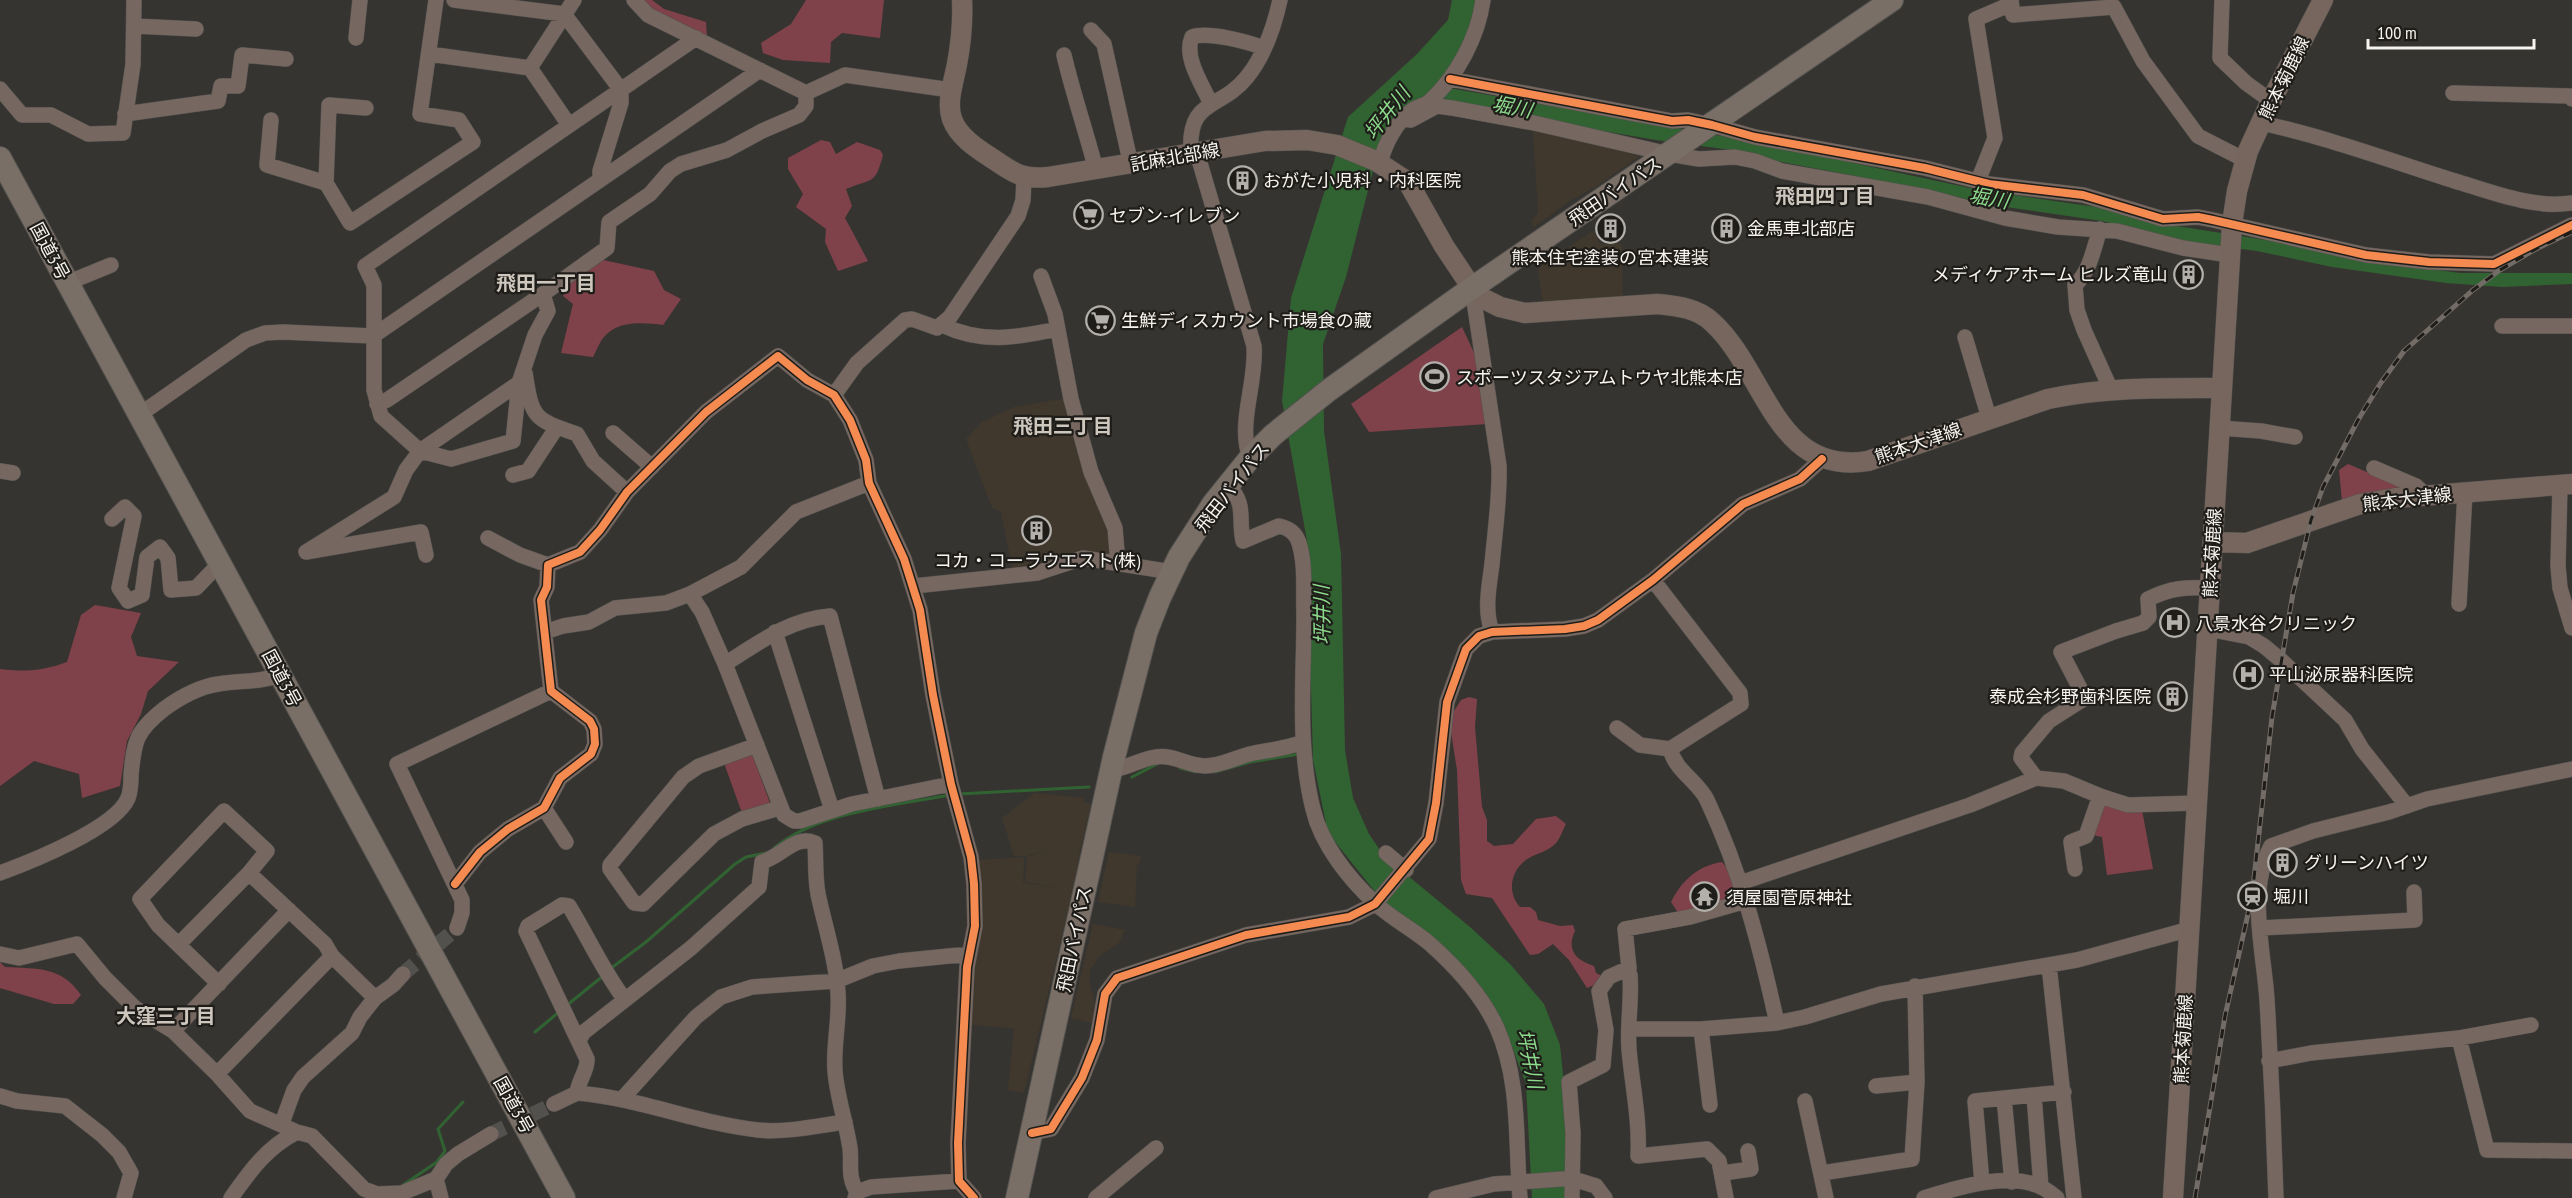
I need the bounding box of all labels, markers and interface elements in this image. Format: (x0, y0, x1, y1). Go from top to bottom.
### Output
scale bar (2368, 12, 2534, 50)
text: 100 m (2377, 21, 2417, 44)
street label: 熊本菊鹿線 (2254, 33, 2314, 123)
water label: 坪井川 (1358, 80, 1417, 145)
water label: 堀川 (1490, 90, 1536, 124)
street label: 託麻北部線 (1129, 138, 1221, 176)
street label: 飛田バイパス (1564, 151, 1666, 231)
building icon: おがた小児科・内科医院 (1226, 164, 1258, 196)
place label: おがた小児科・内科医院 (1263, 169, 1461, 192)
water label: 堀川 (1967, 182, 2013, 215)
district label: 飛田四丁目 (1775, 183, 1875, 209)
supermarket icon: セブン-イレブン (1072, 199, 1104, 231)
place label: セブン-イレブン (1109, 204, 1240, 227)
building icon: 熊本住宅塗装の宮本建装 (1594, 212, 1626, 244)
building icon: 金馬車北部店 (1710, 212, 1742, 244)
place label: 金馬車北部店 (1747, 217, 1855, 240)
street label: 国道3号 (25, 218, 75, 284)
place label: 熊本住宅塗装の宮本建装 (1511, 246, 1709, 269)
building icon: メディケアホーム ヒルズ竜山 (2173, 258, 2205, 290)
place label: メディケアホーム ヒルズ竜山 (1932, 263, 2168, 286)
district label: 飛田一丁目 (496, 270, 596, 296)
supermarket icon: 生鮮ディスカウント市場食の藏 (1084, 304, 1116, 336)
place label: 生鮮ディスカウント市場食の藏 (1121, 309, 1372, 332)
sports icon: スポーツスタジアムトウヤ北熊本店 (1419, 361, 1451, 393)
place label: スポーツスタジアムトウヤ北熊本店 (1456, 366, 1742, 389)
district label: 飛田三丁目 (1013, 413, 1113, 439)
street label: 熊本大津線 (1872, 417, 1964, 469)
street label: 飛田バイパス (1190, 438, 1274, 536)
street label: 熊本大津線 (2361, 482, 2453, 516)
street label: 熊本菊鹿線 (2198, 507, 2226, 599)
building icon: コカ・コーラウエスト(株) (1021, 515, 1053, 547)
place label: コカ・コーラウエスト(株) (934, 549, 1141, 572)
water label: 坪井川 (1308, 583, 1336, 645)
hospital icon: 八景水谷クリニック (2158, 607, 2190, 639)
place label: 八景水谷クリニック (2195, 612, 2357, 635)
street label: 国道3号 (257, 645, 307, 711)
hospital icon: 平山泌尿器科医院 (2232, 658, 2264, 690)
place label: 平山泌尿器科医院 (2269, 663, 2413, 686)
building icon: 泰成会杉野歯科医院 (2156, 680, 2188, 712)
place label: 泰成会杉野歯科医院 (1989, 685, 2151, 708)
building icon: グリーンハイツ (2267, 846, 2299, 878)
place label: グリーンハイツ (2304, 851, 2429, 874)
station icon: 堀川 (2236, 880, 2268, 912)
temple icon: 須屋園菅原神社 (1689, 881, 1721, 913)
street label: 飛田バイパス (1052, 884, 1096, 994)
place label: 堀川 (2273, 885, 2309, 908)
place label: 須屋園菅原神社 (1726, 886, 1852, 909)
street label: 熊本菊鹿線 (2169, 993, 2197, 1085)
district label: 大窪三丁目 (116, 1003, 216, 1029)
water label: 坪井川 (1511, 1027, 1549, 1093)
street label: 国道3号 (489, 1072, 539, 1138)

